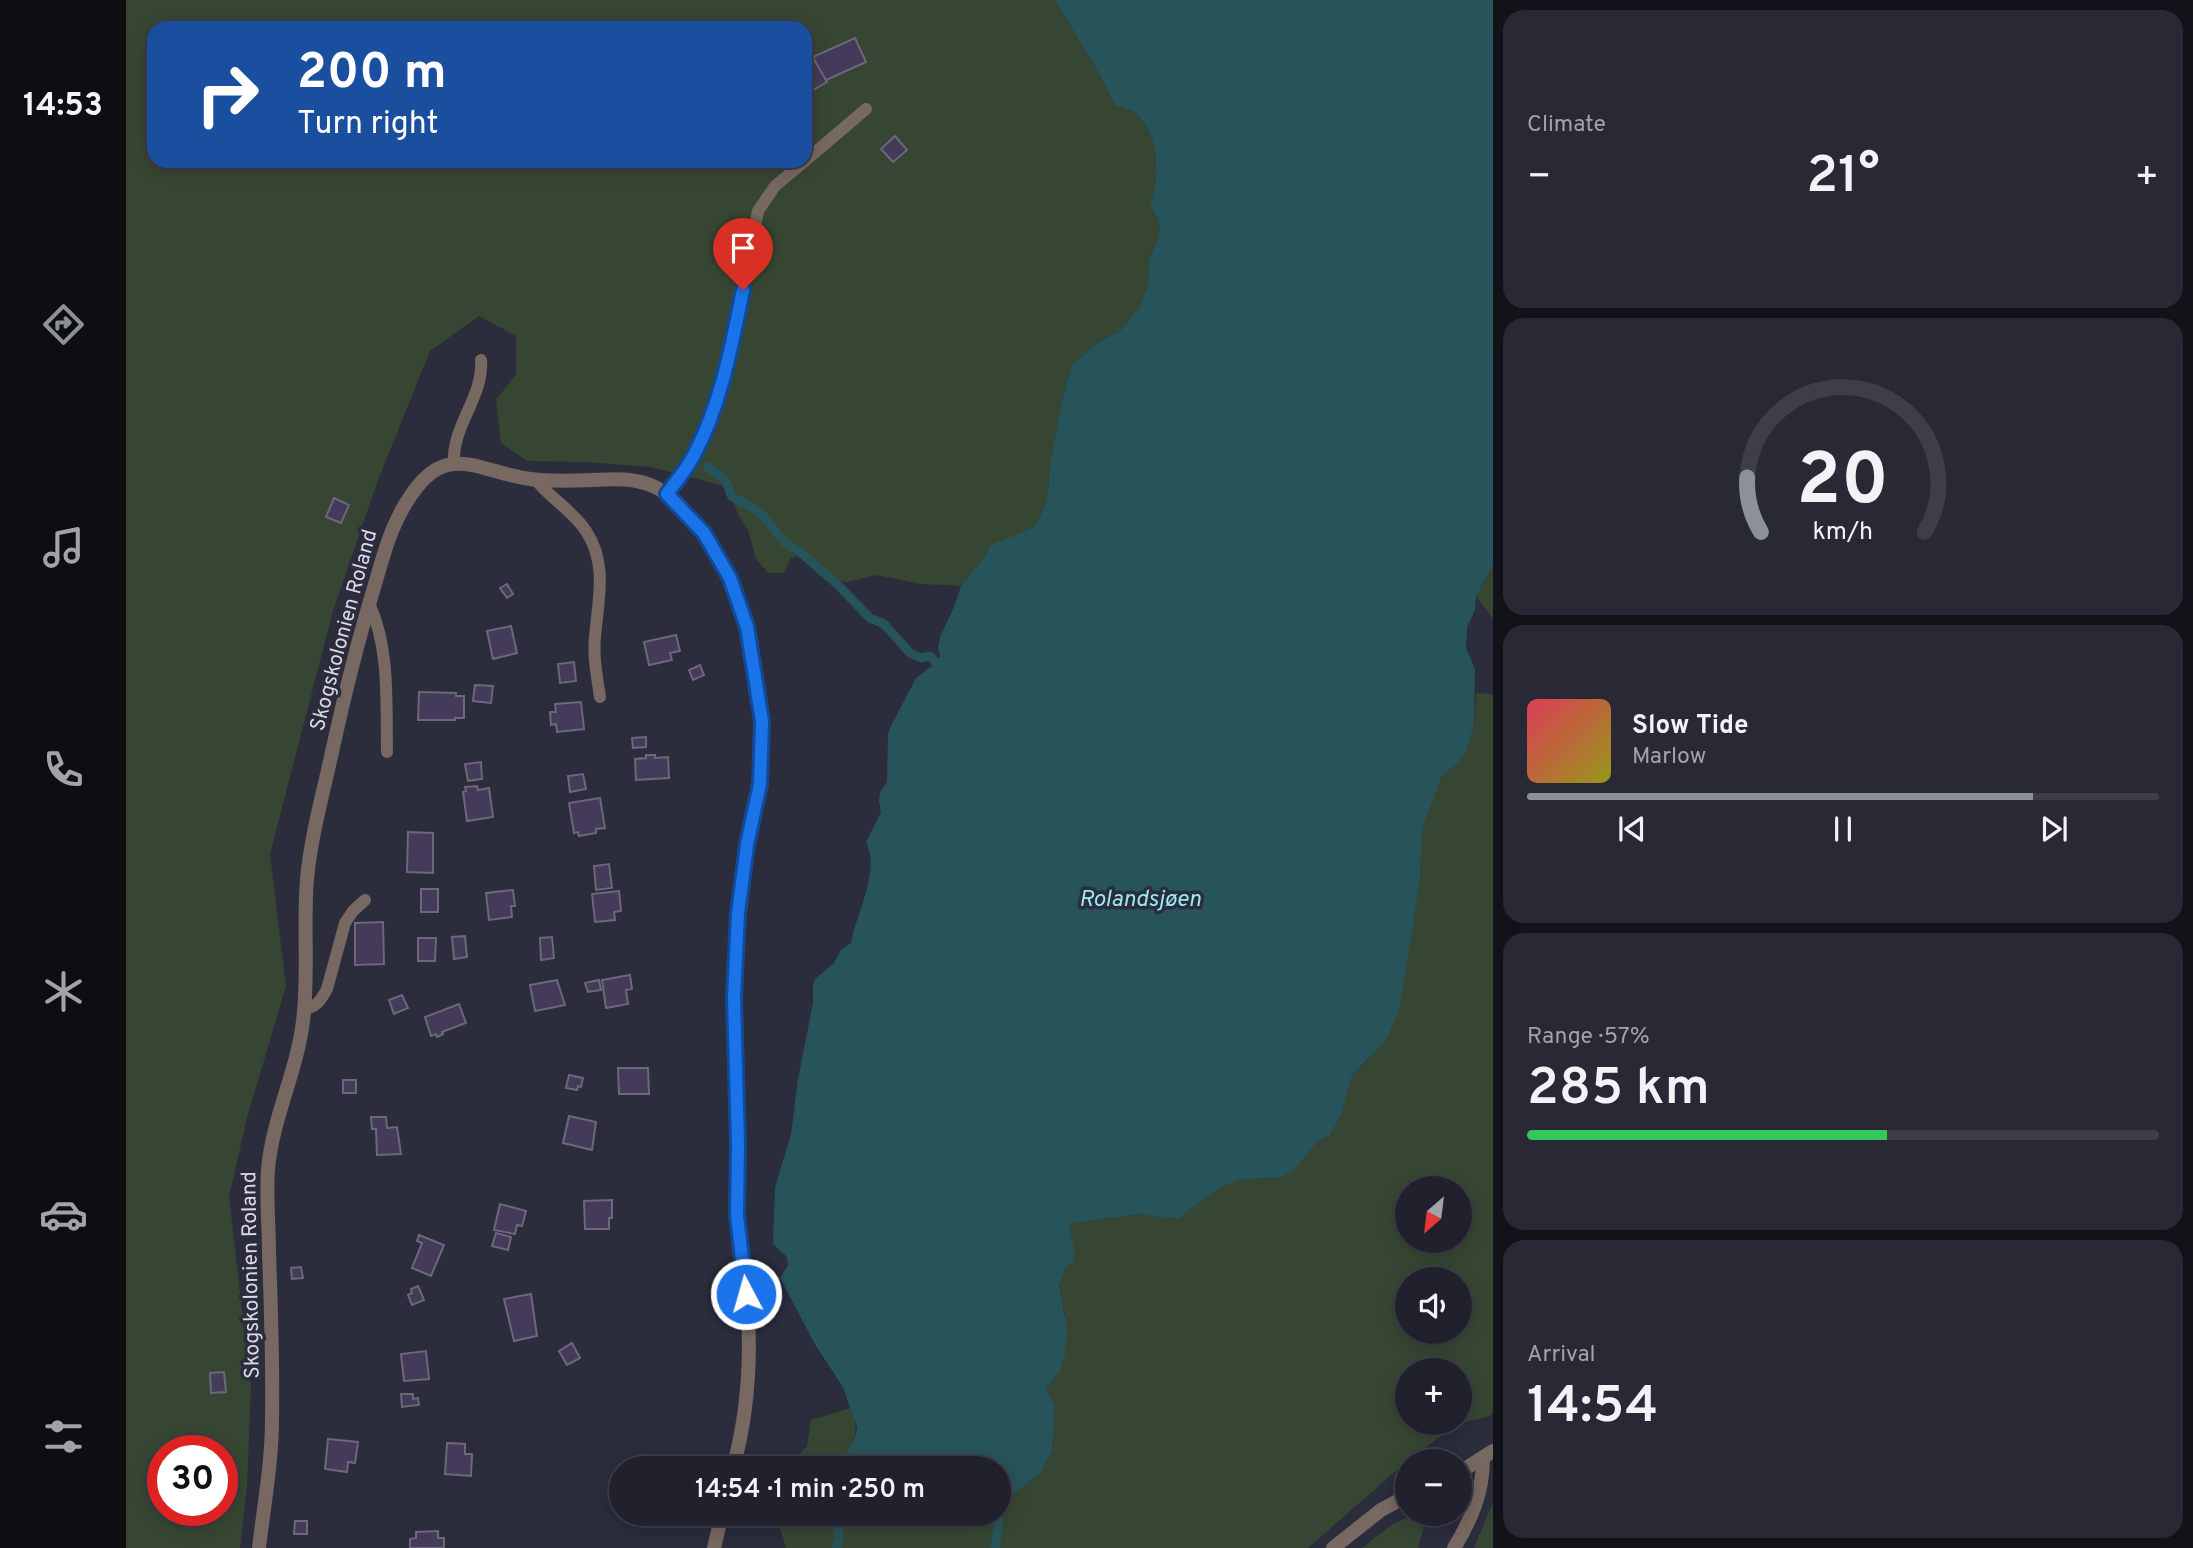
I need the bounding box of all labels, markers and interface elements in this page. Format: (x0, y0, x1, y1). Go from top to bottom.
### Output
text: 200 m (297, 44, 447, 106)
icon: right (182, 49, 273, 140)
text: 14:53 (23, 87, 103, 127)
text: Turn right (297, 105, 439, 145)
text: Climate (1527, 111, 1606, 140)
text: 21° (1806, 145, 1880, 211)
text: − (1527, 154, 1552, 203)
text: + (2134, 154, 2159, 203)
pin (713, 218, 773, 290)
icon: arrive (724, 229, 762, 267)
icon: directions (39, 300, 88, 349)
text: 20 (1797, 439, 1889, 531)
text: km/h (1813, 517, 1873, 549)
icon: music (39, 523, 88, 572)
street label: Skogskolonien Roland (305, 527, 384, 734)
text: Slow Tide (1632, 710, 1749, 743)
text: Marlow (1632, 743, 1706, 772)
icon: phone (39, 745, 88, 794)
icon: previous (1613, 810, 1651, 848)
icon: pause (1824, 810, 1862, 848)
icon: next (2035, 810, 2073, 848)
water label: Rolandsjøen (1079, 886, 1202, 915)
icon: climate (39, 967, 88, 1016)
text: Range · 57% (1527, 1023, 1650, 1052)
text: 285 km (1527, 1057, 1710, 1123)
street label: Skogskolonien Roland (236, 1171, 267, 1379)
north arrow (1395, 1176, 1472, 1253)
map controls (1395, 1176, 1472, 1526)
icon: car (39, 1190, 88, 1239)
position arrow (709, 1257, 783, 1331)
button: sound (1395, 1267, 1472, 1344)
text: Arrival (1527, 1341, 1596, 1370)
button: + (1395, 1358, 1472, 1435)
text: 14:54 (1527, 1375, 1658, 1441)
icon: filters (39, 1412, 88, 1461)
speed limit sign: 30 (147, 1435, 238, 1526)
button: − (1395, 1449, 1472, 1526)
text: 14:54 · 1 min · 250 m (695, 1474, 925, 1507)

